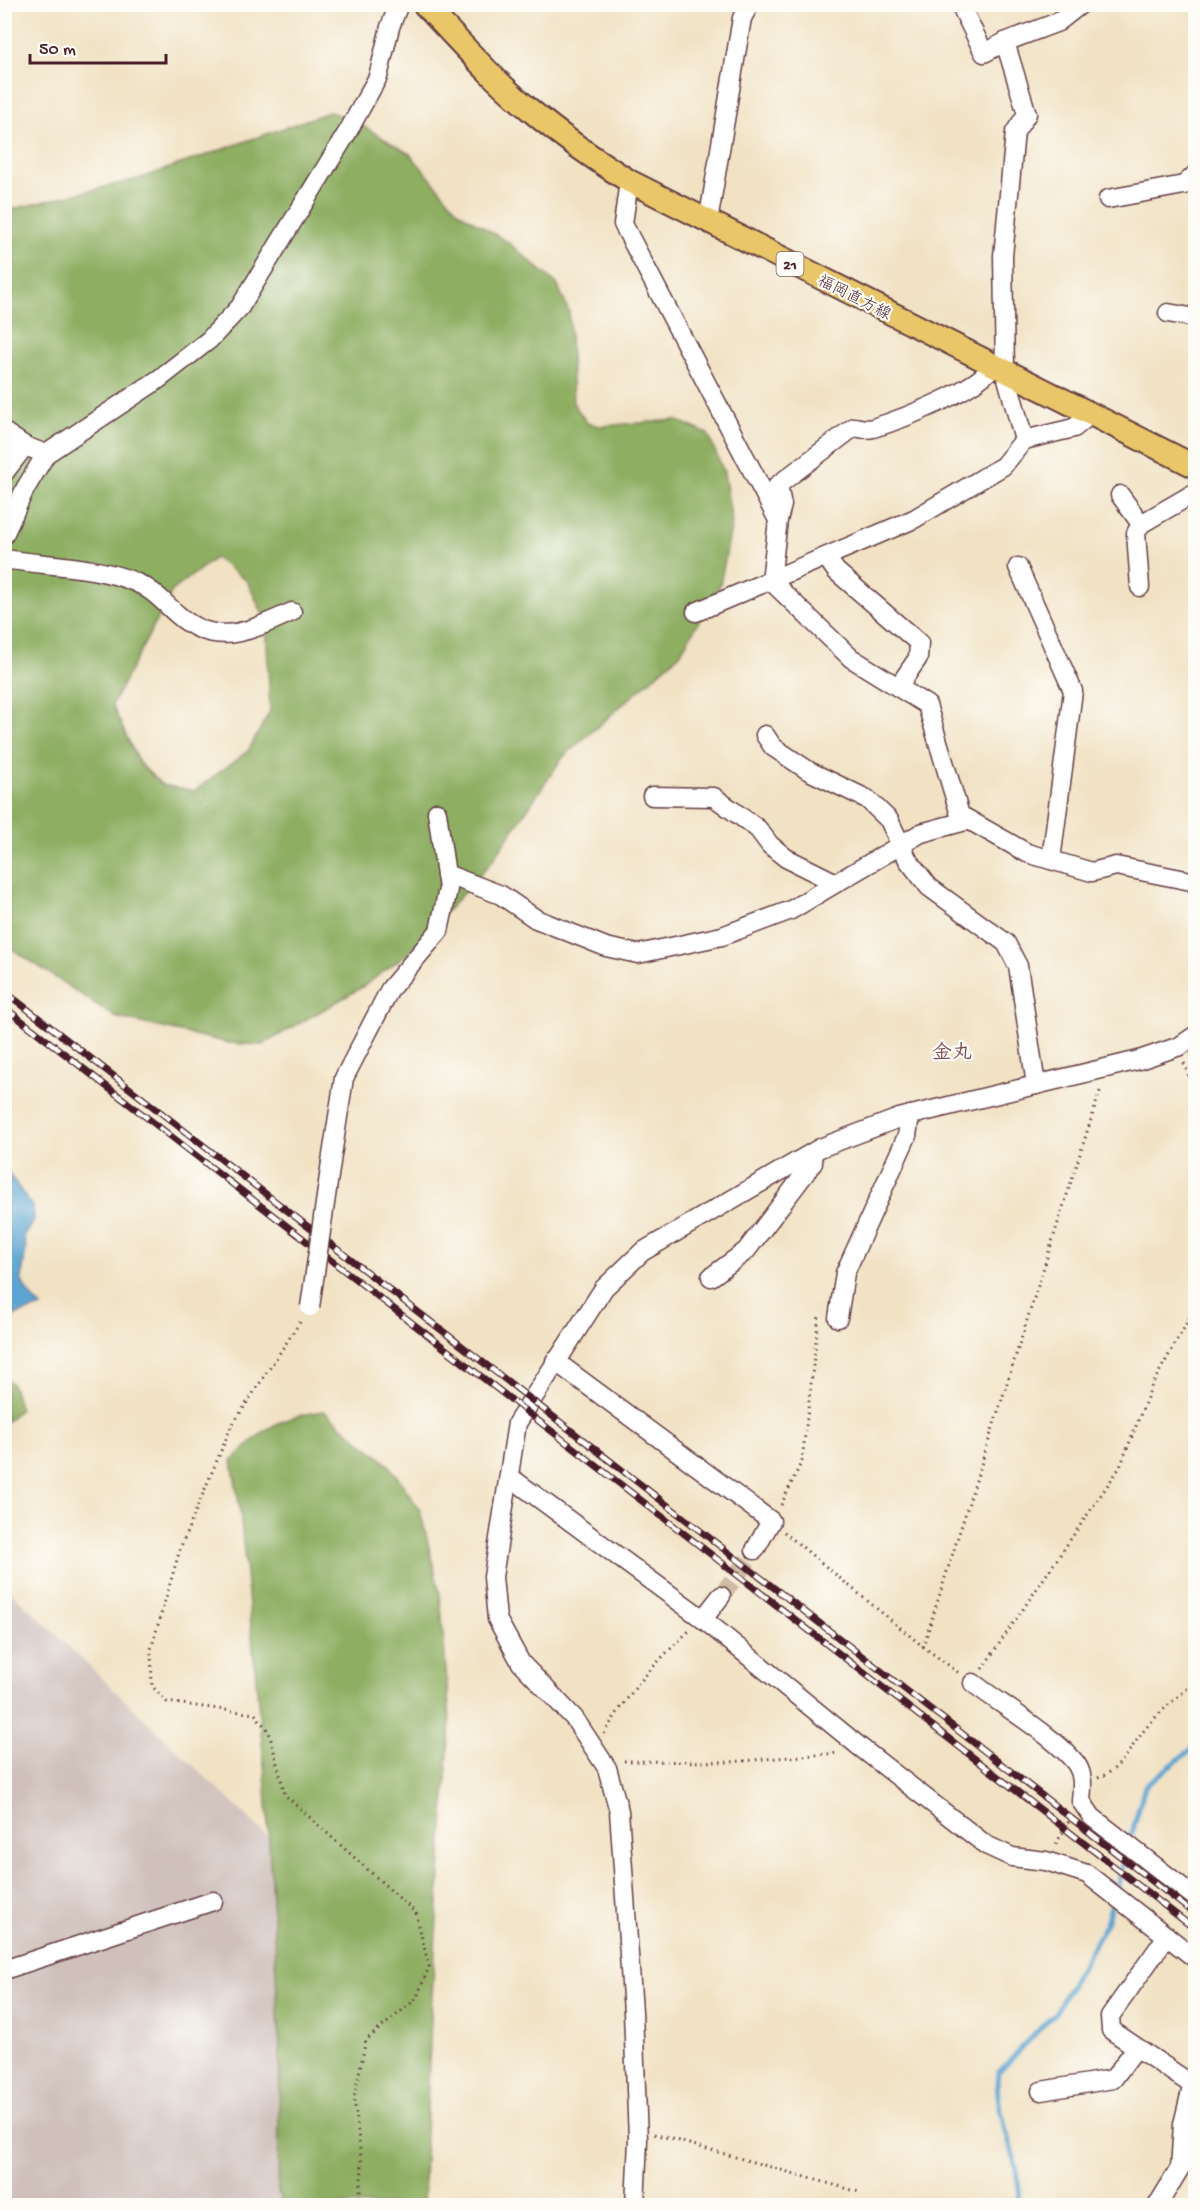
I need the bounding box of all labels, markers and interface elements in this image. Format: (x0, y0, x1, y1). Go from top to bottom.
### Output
scale bar (30, 27, 166, 65)
text: 50 m (39, 40, 76, 61)
road number: 21 (776, 252, 804, 276)
street label: 福岡直方線 (813, 271, 894, 326)
district label: 金丸 (932, 1041, 972, 1066)

